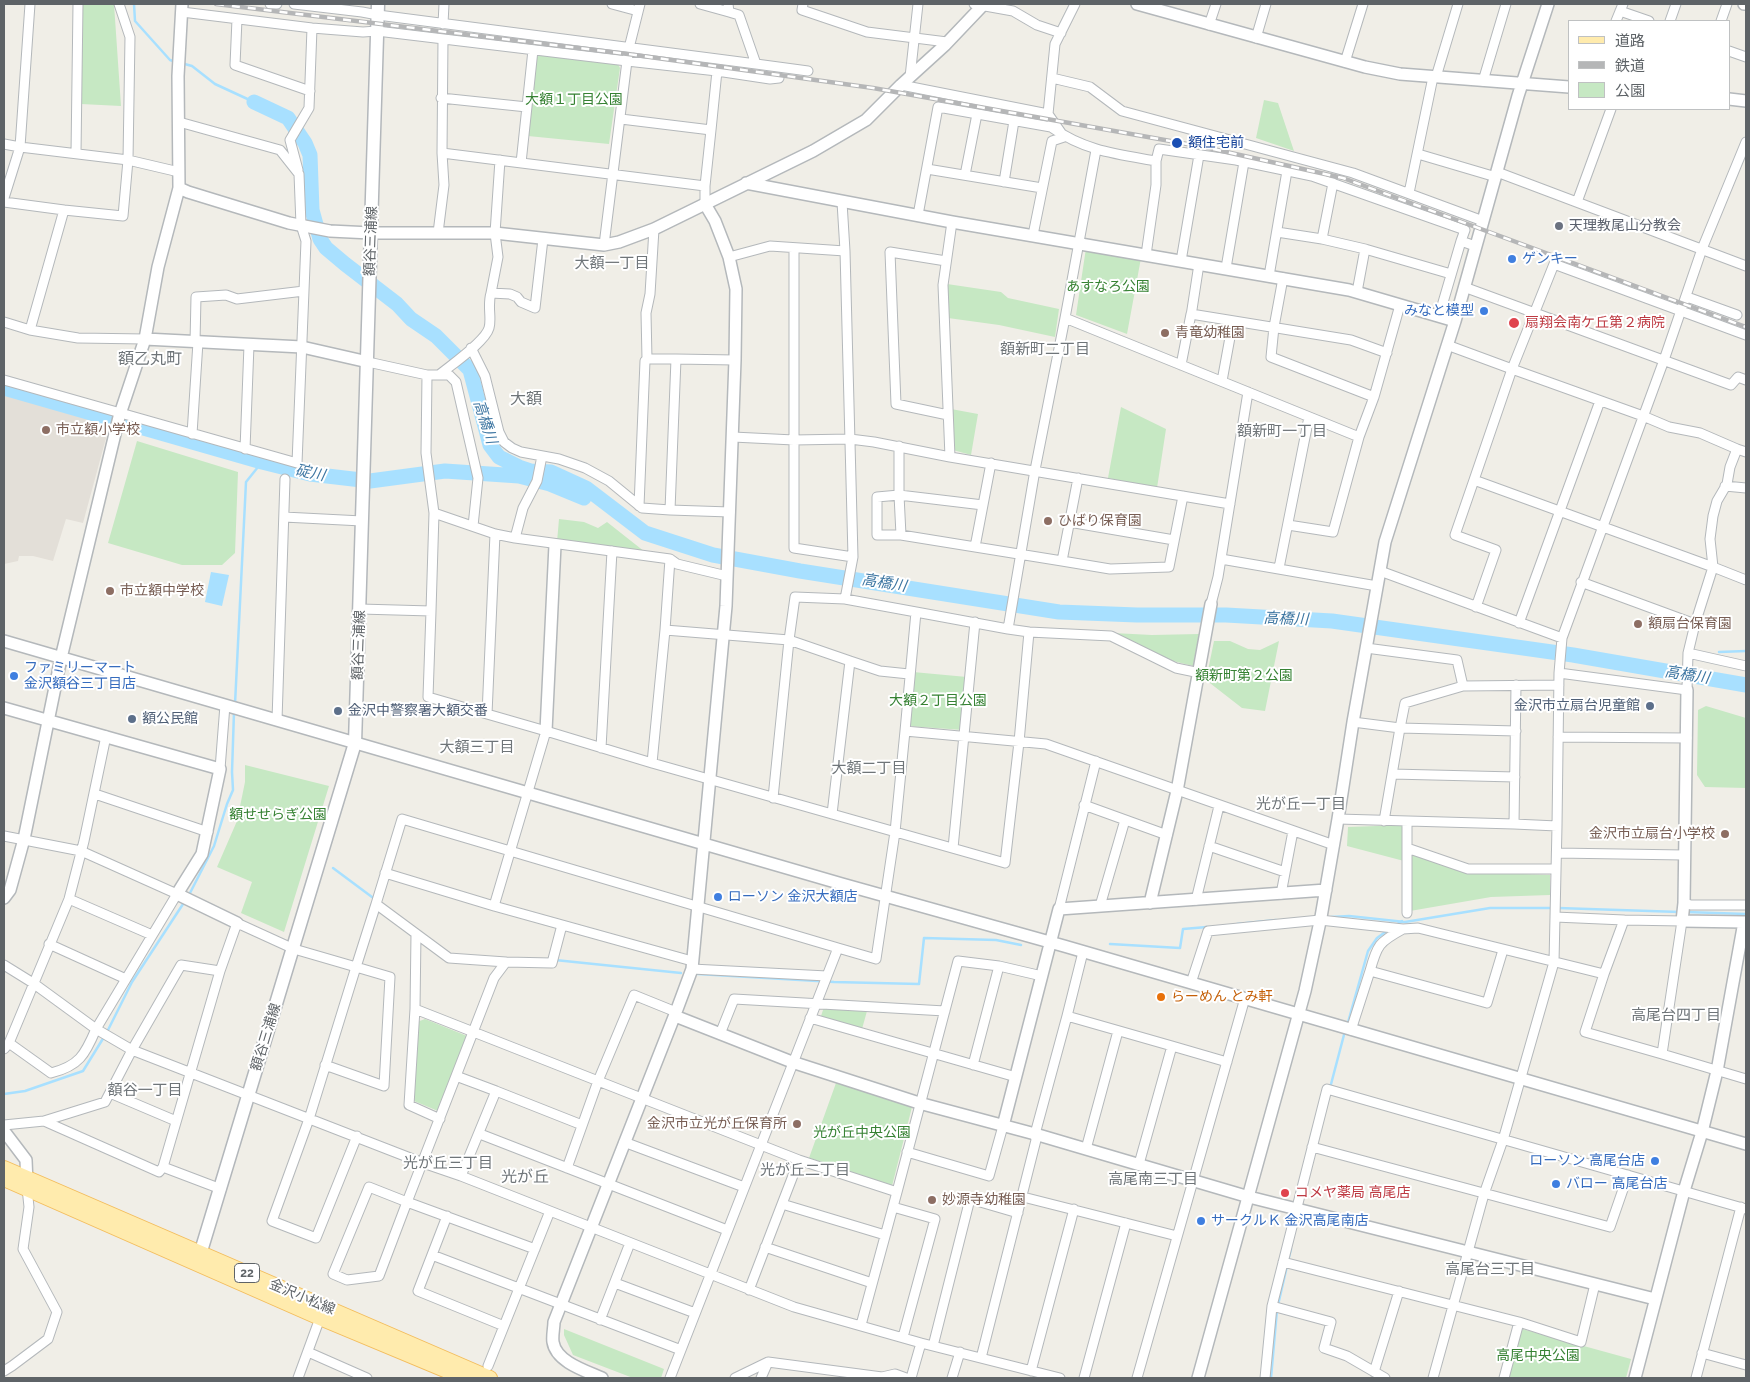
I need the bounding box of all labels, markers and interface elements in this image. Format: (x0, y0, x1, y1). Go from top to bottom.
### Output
legend (1568, 20, 1730, 110)
text: 道路 (1615, 32, 1645, 50)
text: 鉄道 (1615, 57, 1645, 75)
text: 公園 (1615, 82, 1645, 100)
park label: 大額１丁目公園 (525, 92, 623, 108)
place label: 額住宅前 (1188, 135, 1244, 151)
marker: 額住宅前 (1170, 136, 1184, 150)
street label: 額谷三浦線 (361, 206, 381, 276)
place label: 天理教尾山分教会 (1569, 218, 1681, 234)
marker: 天理教尾山分教会 (1553, 220, 1565, 232)
place label: ゲンキー (1522, 251, 1578, 267)
marker: ゲンキー (1506, 253, 1518, 265)
district label: 大額一丁目 (575, 254, 649, 272)
park label: あすなろ公園 (1066, 279, 1150, 295)
place label: みなと模型 (1404, 303, 1474, 319)
marker: みなと模型 (1478, 305, 1490, 317)
place label: 扇翔会南ケ丘第２病院 (1525, 315, 1665, 331)
marker: 扇翔会南ケ丘第２病院 (1507, 316, 1521, 330)
place label: 青竜幼稚園 (1175, 325, 1245, 341)
marker: 青竜幼稚園 (1159, 327, 1171, 339)
district label: 額新町二丁目 (1000, 340, 1090, 358)
district label: 額乙丸町 (118, 349, 182, 369)
district label: 大額 (510, 389, 542, 409)
water label: 高橋川 (469, 398, 501, 446)
place label: 市立額小学校 (56, 422, 140, 438)
district label: 額新町一丁目 (1237, 422, 1327, 440)
marker: 市立額小学校 (40, 424, 52, 436)
water label: 碇川 (294, 461, 326, 485)
place label: ひばり保育園 (1058, 513, 1142, 529)
marker: ひばり保育園 (1042, 515, 1054, 527)
water label: 高橋川 (860, 571, 908, 595)
place label: 市立額中学校 (120, 583, 204, 599)
marker: 市立額中学校 (104, 585, 116, 597)
water label: 高橋川 (1263, 609, 1309, 629)
street label: 額谷三浦線 (349, 610, 369, 680)
place label: 額扇台保育園 (1648, 616, 1732, 632)
marker: 額扇台保育園 (1632, 618, 1644, 630)
place label: ファミリーマート 金沢額谷三丁目店 (24, 660, 136, 692)
water label: 高橋川 (1663, 663, 1711, 687)
park label: 額新町第２公園 (1195, 668, 1293, 684)
marker: ファミリーマート 金沢額谷三丁目店 (8, 670, 20, 682)
park label: 大額２丁目公園 (889, 693, 987, 709)
place label: 金沢市立扇台児童館 (1514, 698, 1640, 714)
marker: 金沢市立扇台児童館 (1644, 700, 1656, 712)
place label: 金沢中警察署大額交番 (348, 703, 488, 719)
marker: 金沢中警察署大額交番 (332, 705, 344, 717)
place label: 額公民館 (142, 711, 198, 727)
marker: 額公民館 (126, 713, 138, 725)
district label: 大額三丁目 (440, 738, 514, 756)
district label: 大額二丁目 (832, 759, 906, 777)
district label: 光が丘一丁目 (1256, 795, 1346, 813)
park label: 額せせらぎ公園 (229, 807, 327, 823)
place label: 金沢市立扇台小学校 (1589, 826, 1715, 842)
marker: 金沢市立扇台小学校 (1719, 828, 1731, 840)
place label: ローソン 金沢大額店 (728, 889, 858, 905)
marker: ローソン 金沢大額店 (712, 891, 724, 903)
place label: らーめん とみ軒 (1171, 989, 1273, 1005)
marker: らーめん とみ軒 (1155, 991, 1167, 1003)
street label: 額谷三浦線 (248, 1001, 284, 1073)
district label: 高尾台四丁目 (1631, 1006, 1721, 1024)
district label: 額谷一丁目 (108, 1081, 182, 1099)
place label: 金沢市立光が丘保育所 (647, 1116, 787, 1132)
marker: 金沢市立光が丘保育所 (791, 1118, 803, 1130)
park label: 光が丘中央公園 (813, 1125, 911, 1141)
place label: ローソン 高尾台店 (1529, 1153, 1645, 1169)
district label: 光が丘三丁目 (403, 1154, 493, 1172)
marker: ローソン 高尾台店 (1649, 1155, 1661, 1167)
district label: 光が丘二丁目 (760, 1161, 850, 1179)
district label: 光が丘 (501, 1167, 549, 1187)
district label: 高尾南三丁目 (1108, 1170, 1198, 1188)
place label: バロー 高尾台店 (1566, 1176, 1668, 1192)
marker: バロー 高尾台店 (1550, 1178, 1562, 1190)
place label: コメヤ薬局 高尾店 (1295, 1185, 1411, 1201)
marker: コメヤ薬局 高尾店 (1279, 1187, 1291, 1199)
place label: 妙源寺幼稚園 (942, 1192, 1026, 1208)
marker: 妙源寺幼稚園 (926, 1194, 938, 1206)
place label: サークルＫ 金沢高尾南店 (1211, 1213, 1369, 1229)
marker: サークルＫ 金沢高尾南店 (1195, 1215, 1207, 1227)
district label: 高尾台三丁目 (1445, 1260, 1535, 1278)
road number: 22 (234, 1264, 260, 1282)
street label: 金沢小松線 (267, 1276, 337, 1318)
park label: 高尾中央公園 (1496, 1348, 1580, 1364)

